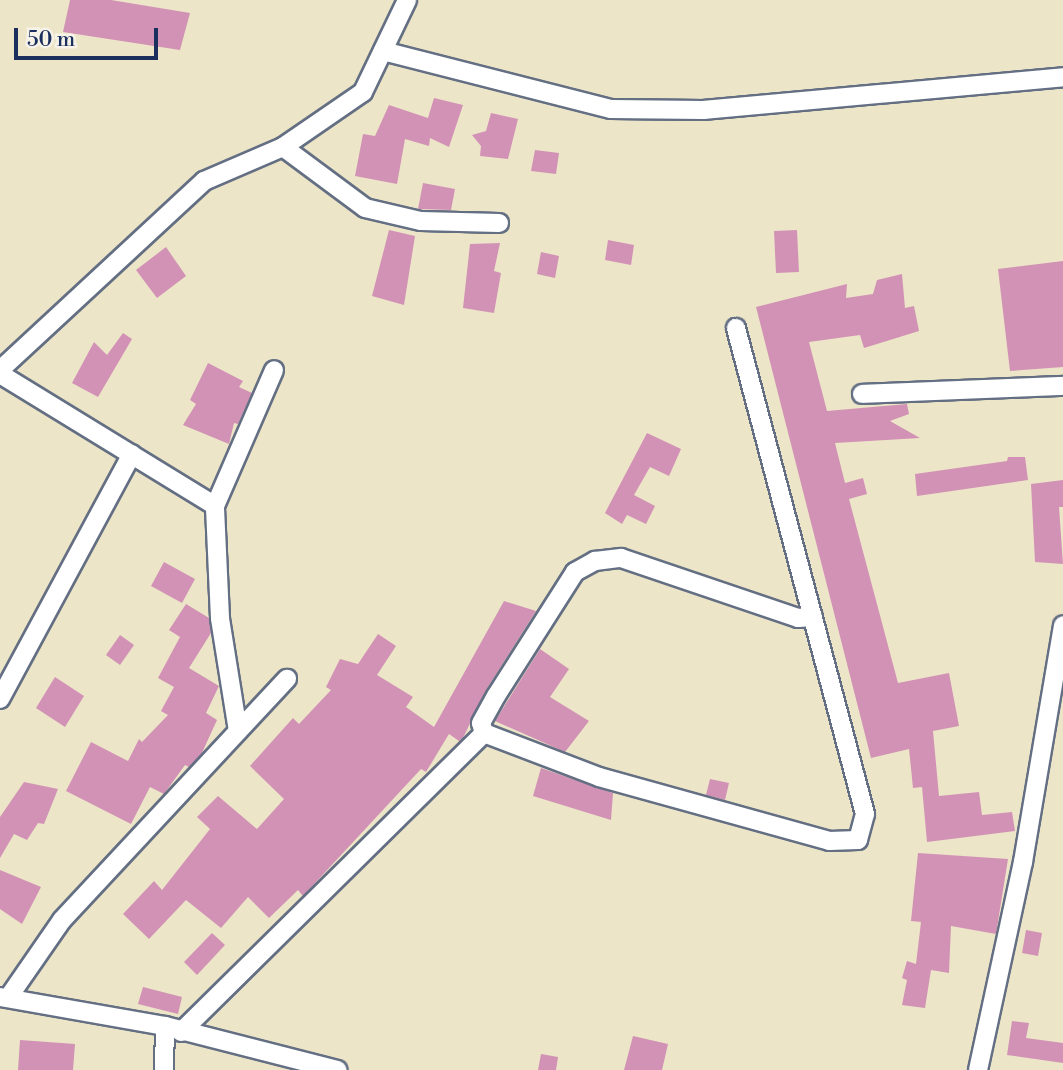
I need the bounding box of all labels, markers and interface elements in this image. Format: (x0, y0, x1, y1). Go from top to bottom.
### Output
scale bar (18, 14, 161, 58)
text: 50 m (27, 27, 75, 53)

